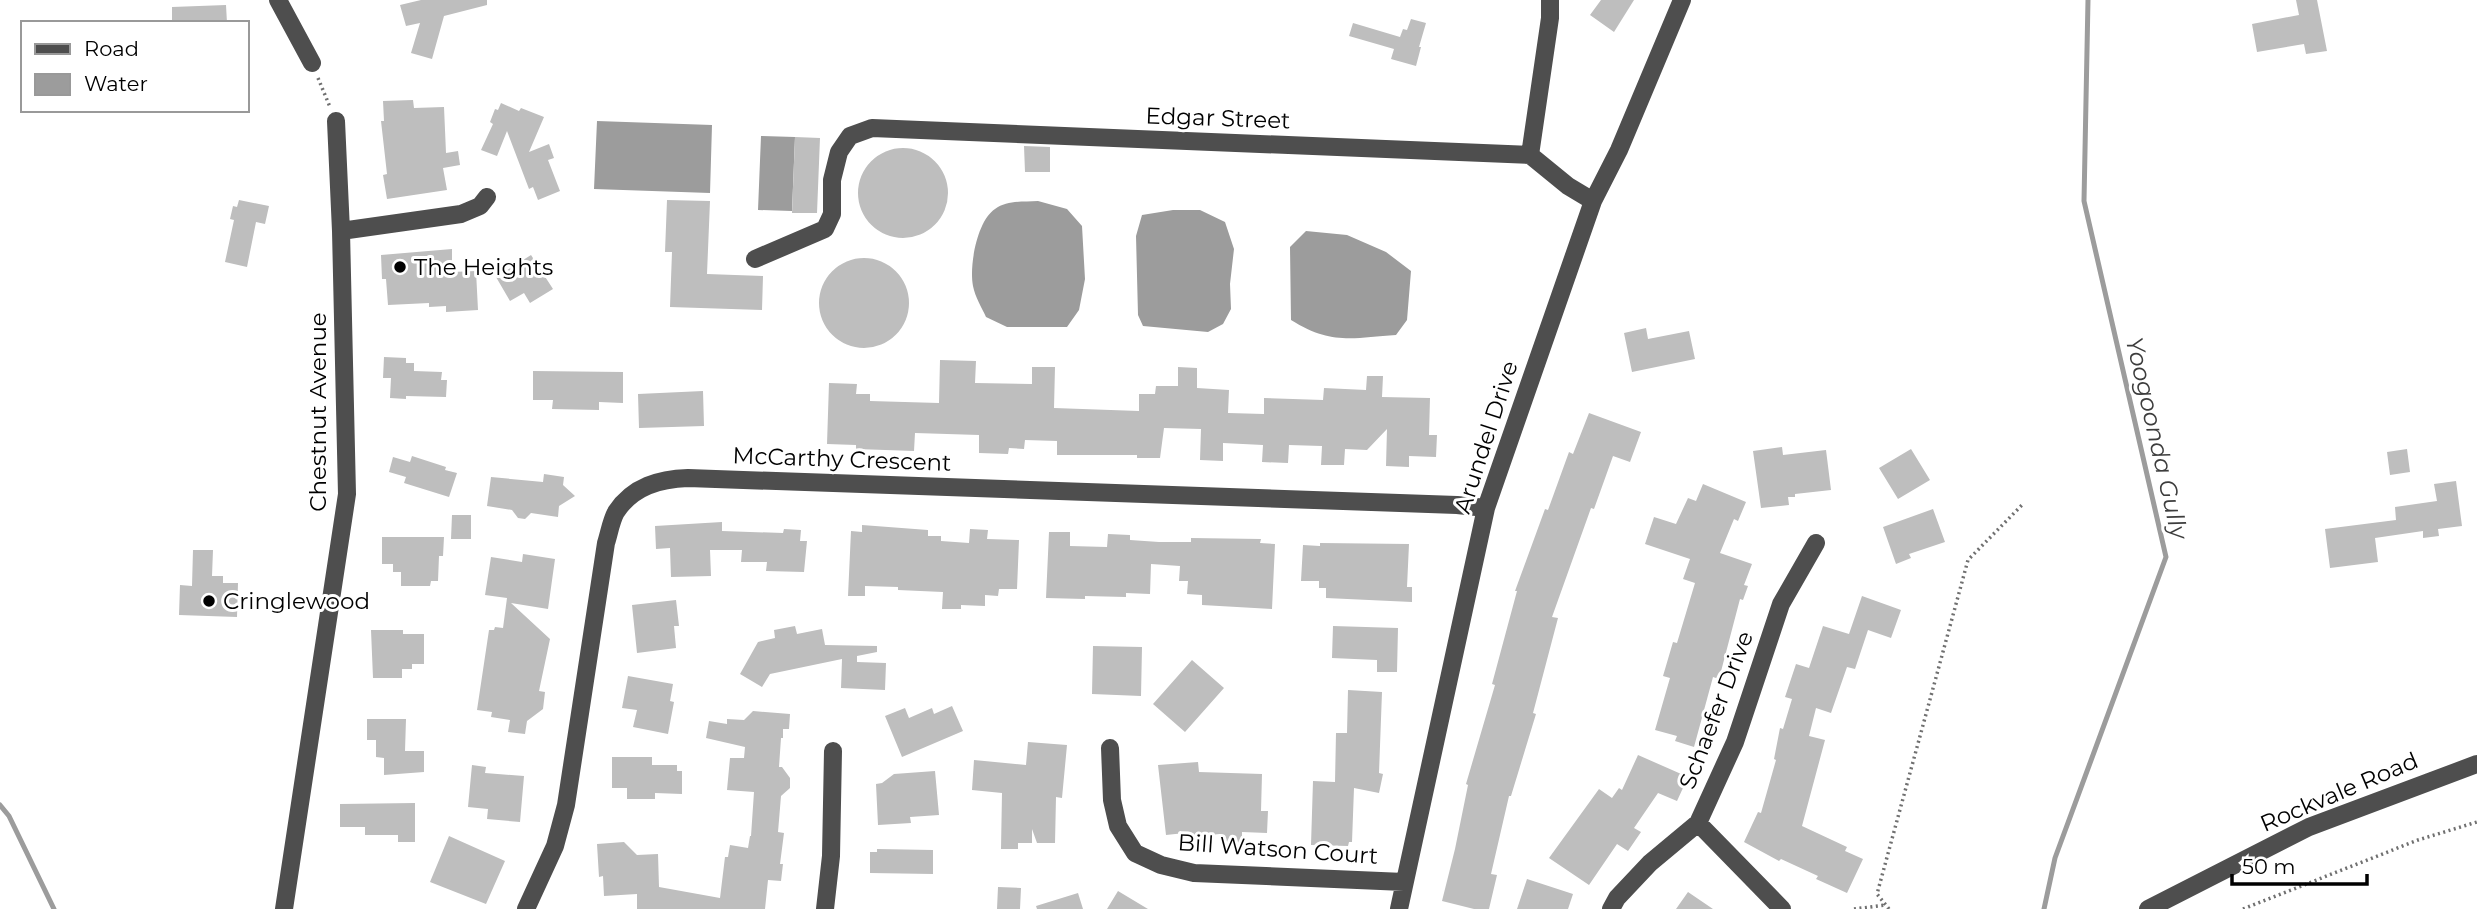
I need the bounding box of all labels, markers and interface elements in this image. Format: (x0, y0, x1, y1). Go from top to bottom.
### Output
legend (21, 21, 248, 112)
text: Road (84, 36, 139, 61)
text: Water (84, 71, 148, 96)
street label: Edgar Street (1145, 101, 1291, 135)
place label: The Heights (414, 253, 553, 281)
marker: The Heights (392, 259, 408, 275)
street label: Chestnut Avenue (304, 312, 332, 512)
water label: Yoogoonda Gully (2120, 334, 2195, 544)
street label: Arundel Drive (1448, 357, 1524, 517)
street label: McCarthy Crescent (732, 441, 952, 477)
place label: Cringlewood (223, 587, 370, 615)
marker: Cringlewood (201, 593, 217, 609)
street label: Schaefer Drive (1673, 627, 1759, 793)
street label: Rockvale Road (2256, 746, 2422, 838)
street label: Bill Watson Court (1177, 828, 1379, 870)
scale bar (2232, 842, 2367, 886)
text: 50 m (2242, 854, 2296, 879)

